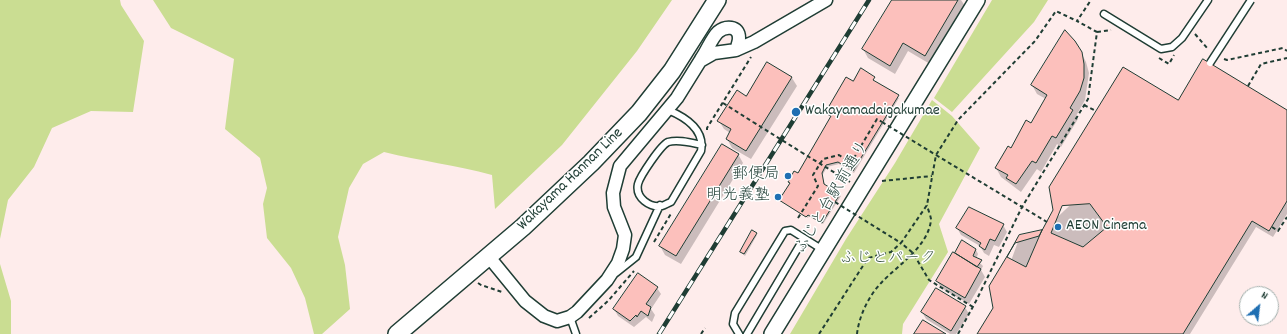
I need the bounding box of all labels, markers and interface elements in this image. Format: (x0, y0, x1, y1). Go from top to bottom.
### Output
place label: Wakayamadaigakumae (805, 102, 940, 122)
marker: Wakayamadaigakumae (790, 106, 802, 118)
street label: Wakayama Hannan Line (514, 125, 628, 235)
street label: ふじと台駅前通り (792, 138, 874, 258)
place label: 郵便局 (732, 166, 780, 186)
marker: 郵便局 (783, 171, 793, 181)
place label: 明光義塾 (706, 187, 770, 207)
marker: 明光義塾 (773, 192, 783, 202)
place label: AEON Cinema (1066, 217, 1147, 237)
marker: AEON Cinema (1053, 222, 1063, 232)
park label: ふじとパーク (840, 250, 936, 270)
north arrow (1239, 286, 1279, 326)
text: N (1258, 288, 1270, 305)

